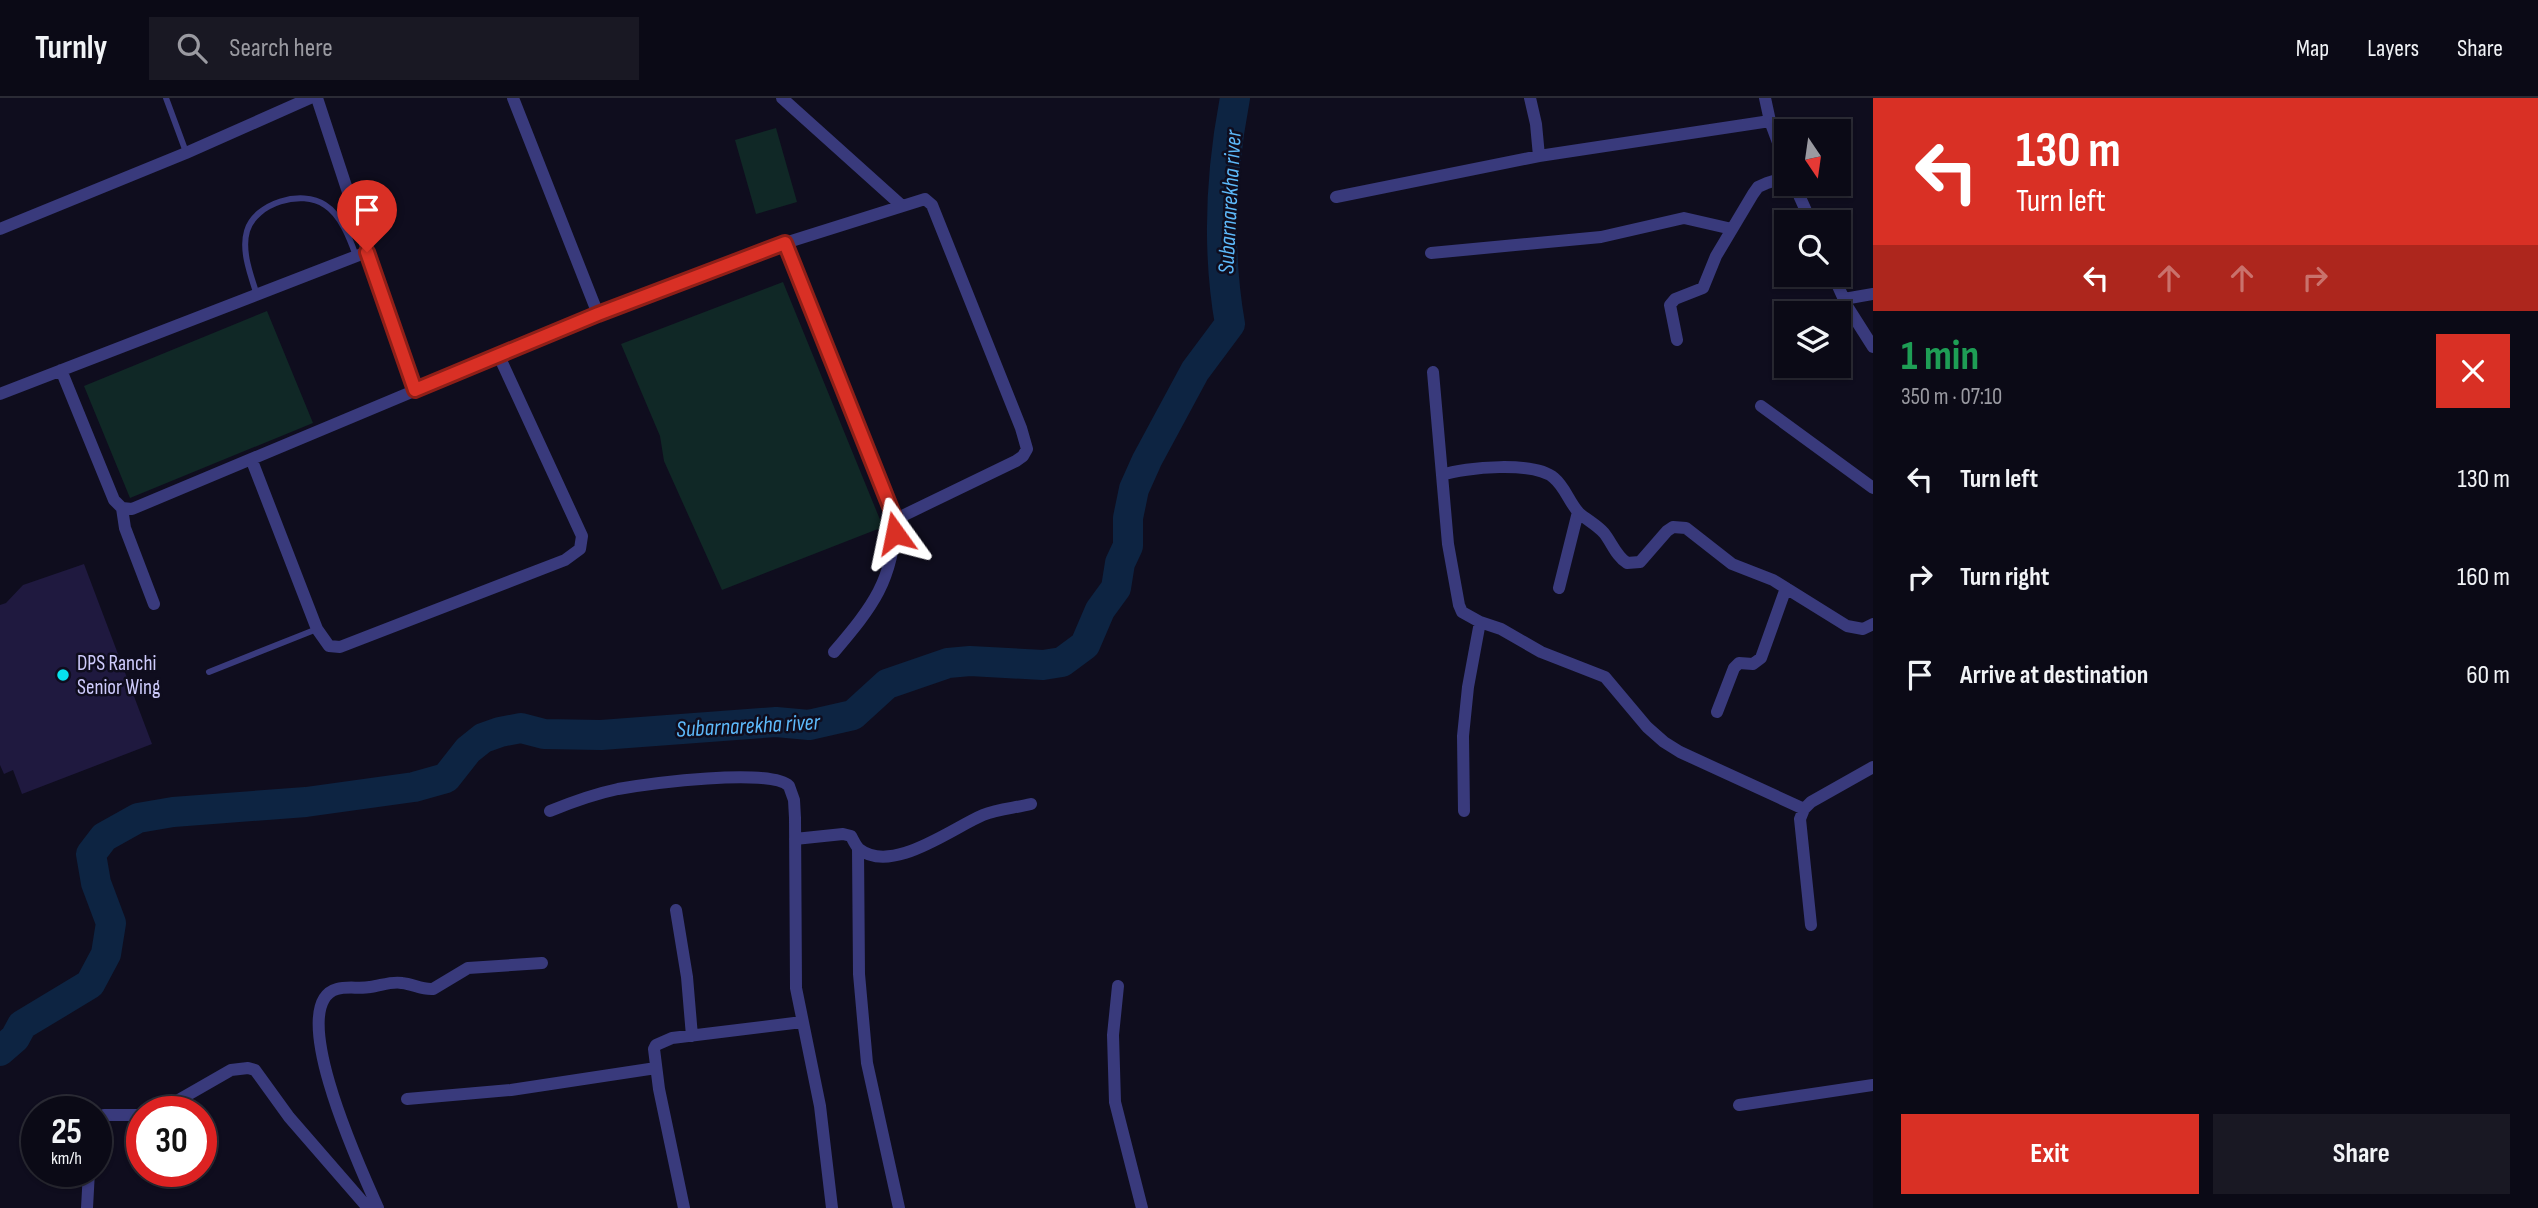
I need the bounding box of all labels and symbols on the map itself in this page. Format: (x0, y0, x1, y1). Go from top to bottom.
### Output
north arrow (1774, 119, 1852, 196)
water label: Subarnarekha river (1212, 128, 1248, 275)
pin (337, 180, 397, 252)
position arrow (858, 496, 932, 570)
place label: DPS Ranchi Senior Wing (77, 651, 160, 700)
marker: DPS Ranchi Senior Wing (55, 667, 71, 683)
water label: Subarnarekha river (675, 708, 822, 744)
speed limit sign: 30 (126, 1096, 217, 1187)

